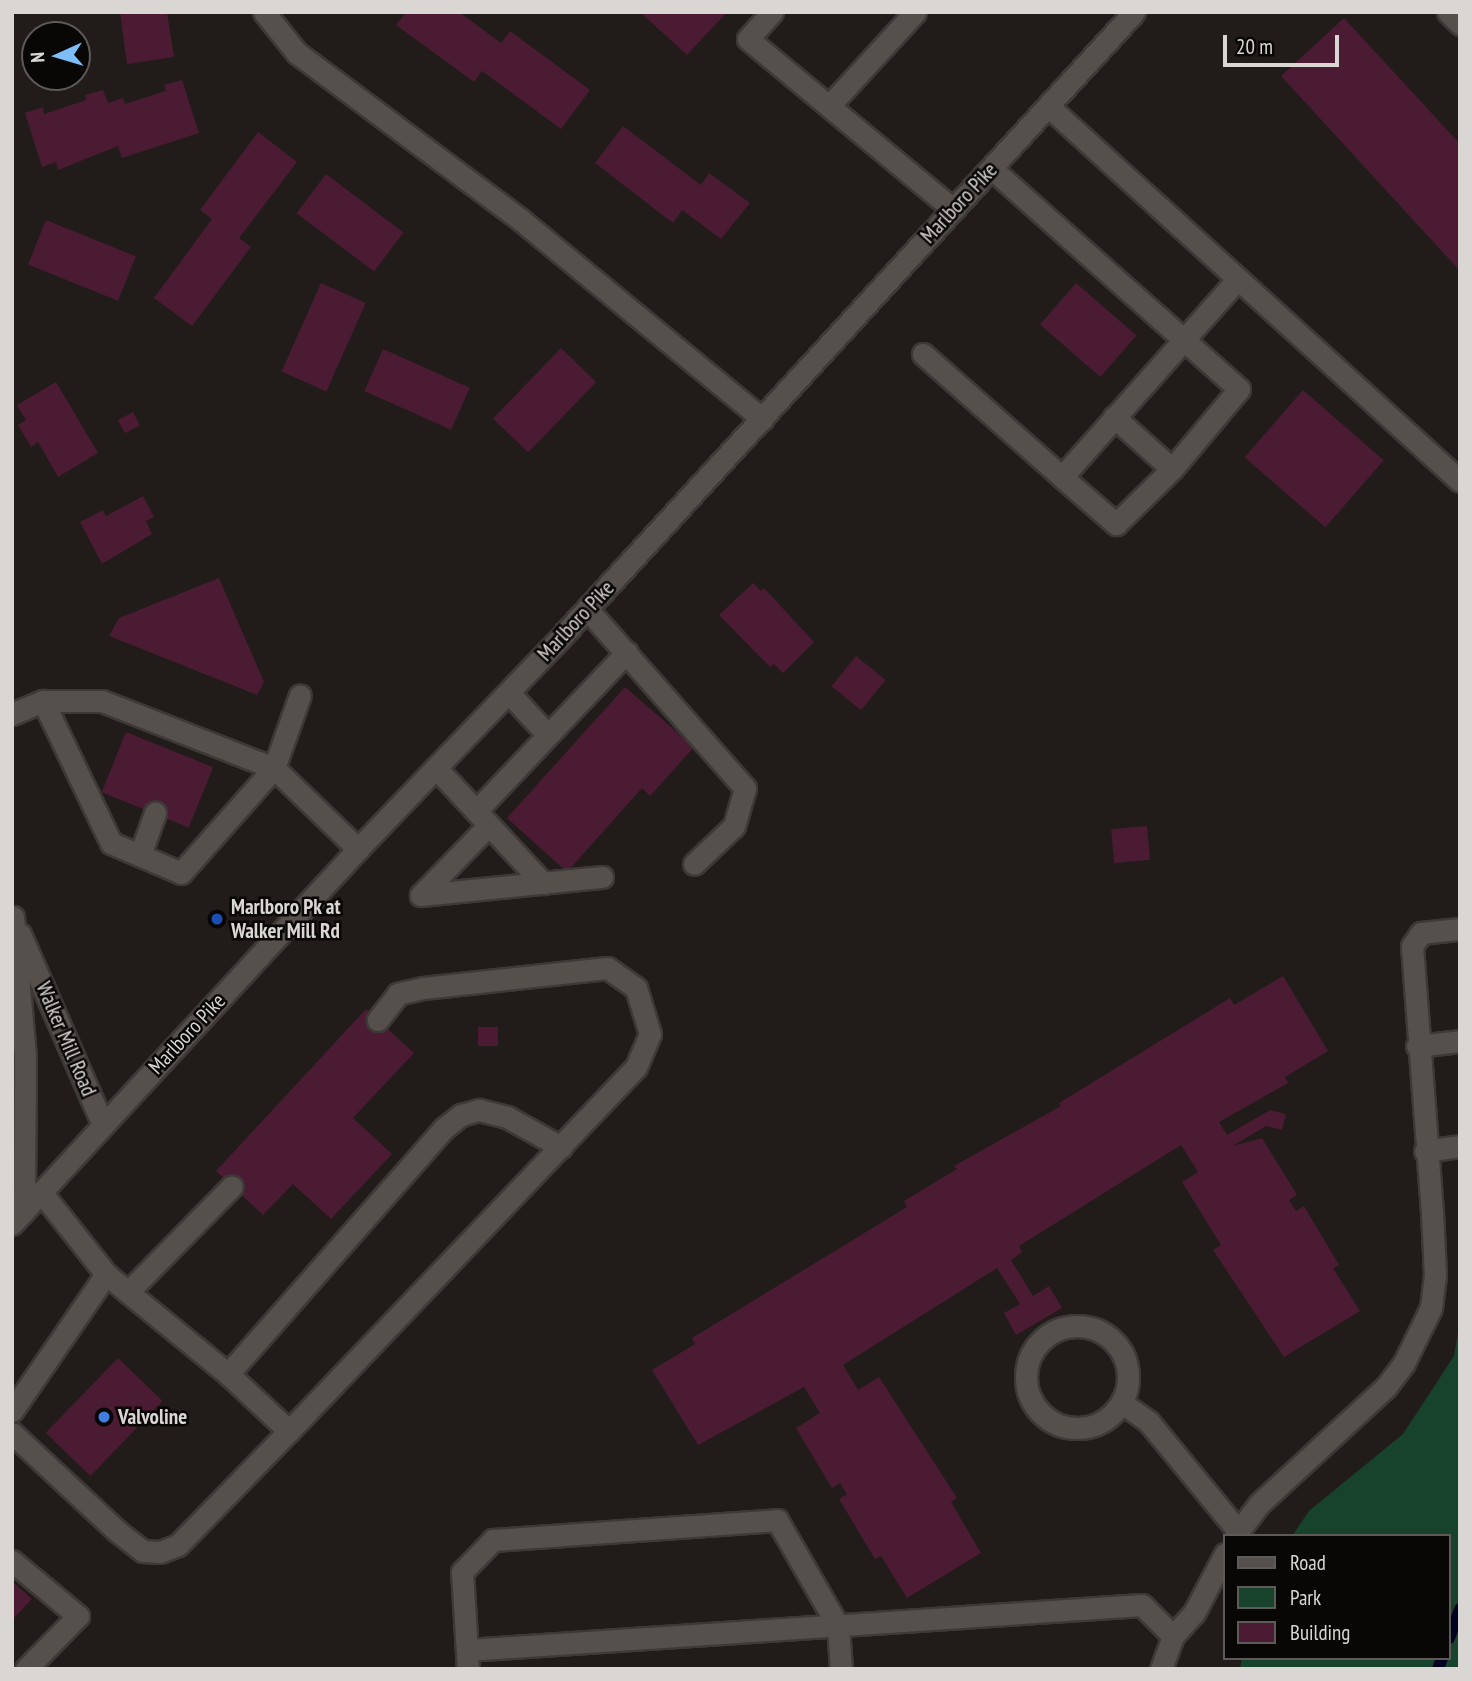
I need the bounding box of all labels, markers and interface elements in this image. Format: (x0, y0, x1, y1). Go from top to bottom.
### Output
north arrow (21, 21, 91, 91)
scale bar (1227, 21, 1342, 65)
text: 20 m (1236, 33, 1273, 60)
text: N (25, 51, 49, 63)
street label: Marlboro Pike (916, 158, 1002, 248)
street label: Marlboro Pike (533, 576, 619, 666)
place label: Marlboro Pk at Walker Mill Rd (231, 894, 341, 944)
marker: Marlboro Pk at Walker Mill Rd (209, 911, 225, 927)
street label: Walker Mill Road (31, 978, 101, 1100)
street label: Marlboro Pike (144, 989, 230, 1079)
place label: Valvoline (118, 1404, 187, 1430)
marker: Valvoline (96, 1409, 112, 1425)
legend (1224, 1534, 1451, 1660)
text: Road (1290, 1549, 1326, 1576)
text: Park (1290, 1584, 1321, 1611)
text: Building (1290, 1619, 1350, 1646)

